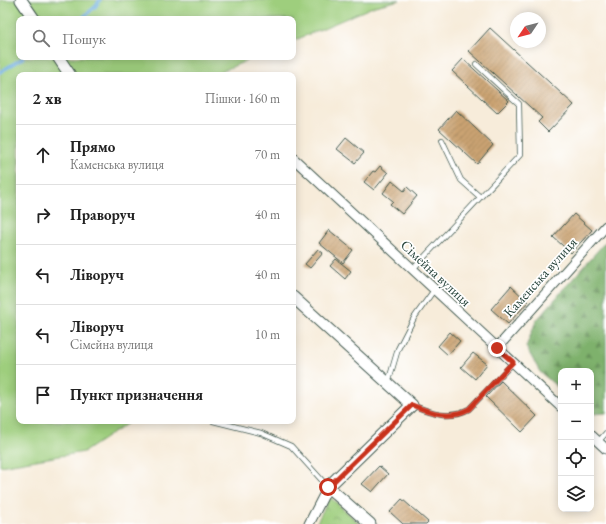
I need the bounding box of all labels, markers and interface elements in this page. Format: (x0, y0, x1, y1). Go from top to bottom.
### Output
north arrow (510, 12, 546, 48)
search box (16, 16, 296, 60)
icon: search (30, 27, 52, 49)
text: Пошук (62, 29, 106, 48)
text: 2 хв (32, 87, 62, 109)
text: Пішки · 160 m (205, 90, 280, 107)
text: Прямо (70, 137, 115, 156)
icon: ahead (32, 144, 54, 166)
text: 70 m (255, 146, 280, 163)
text: Каменська вулиця (70, 156, 164, 173)
icon: right (32, 204, 54, 226)
text: Праворуч (70, 205, 135, 224)
text: 40 m (255, 206, 280, 223)
street label: Каменська вулиця (499, 233, 581, 321)
street label: Сімейна вулиця (397, 236, 475, 310)
icon: left (32, 264, 54, 286)
text: Ліворуч (70, 265, 124, 284)
text: 40 m (255, 266, 280, 283)
text: Ліворуч (70, 317, 124, 336)
icon: left (32, 324, 54, 346)
text: 10 m (255, 326, 280, 343)
text: Сімейна вулиця (70, 336, 153, 353)
route end (488, 339, 506, 357)
map controls (558, 368, 594, 512)
button: + (558, 368, 594, 404)
icon: arrive (32, 384, 54, 406)
text: Пункт призначення (70, 385, 203, 404)
button: − (558, 404, 594, 440)
button: locate (558, 440, 594, 476)
button: layers (558, 476, 594, 512)
route start (319, 478, 337, 496)

